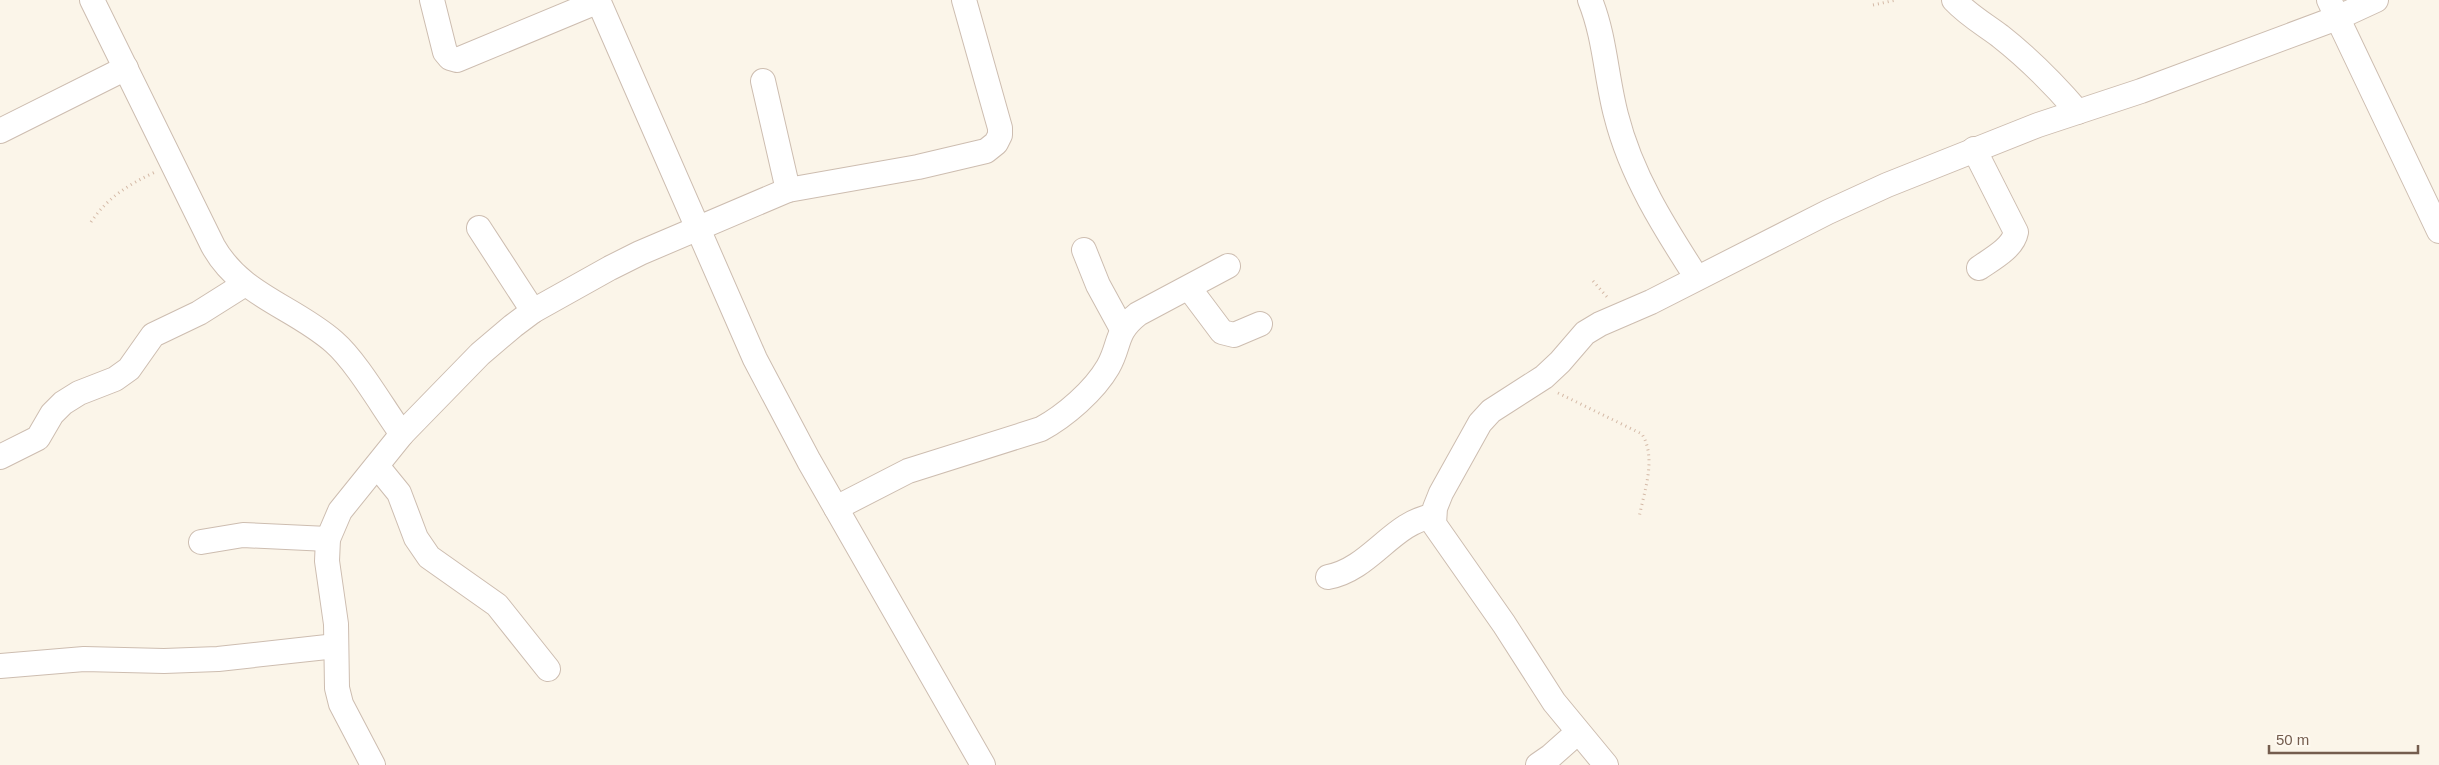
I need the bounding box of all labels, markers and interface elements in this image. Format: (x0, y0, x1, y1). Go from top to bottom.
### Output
scale bar (2269, 722, 2418, 754)
text: 50 m (2276, 731, 2309, 748)

